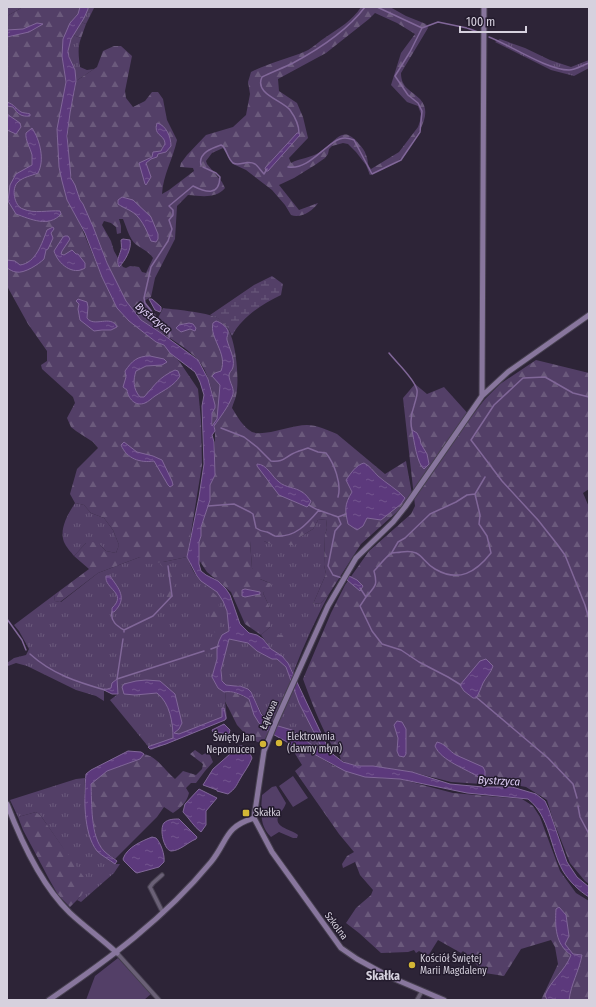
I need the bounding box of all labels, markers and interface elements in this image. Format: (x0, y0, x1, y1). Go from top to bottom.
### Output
scale bar (460, 8, 526, 34)
text: 100 m (466, 15, 495, 29)
water label: Bystrzyca (133, 300, 174, 336)
street label: Łąkowa (257, 698, 281, 731)
place label: Święty Jan Nepomucen (206, 730, 255, 756)
place label: Elektrownia (dawny młyn) (287, 731, 342, 755)
marker: Elektrownia (dawny młyn) (274, 738, 284, 748)
marker: Święty Jan Nepomucen (258, 739, 268, 749)
water label: Bystrzyca (478, 773, 521, 789)
place label: Skałka (254, 807, 281, 819)
marker: Skałka (241, 808, 251, 818)
street label: Szkolna (322, 910, 350, 942)
place label: Kościół Świętej Marii Magdaleny (420, 951, 487, 977)
marker: Kościół Świętej Marii Magdaleny (407, 960, 417, 970)
district label: Skałka (366, 969, 400, 983)

